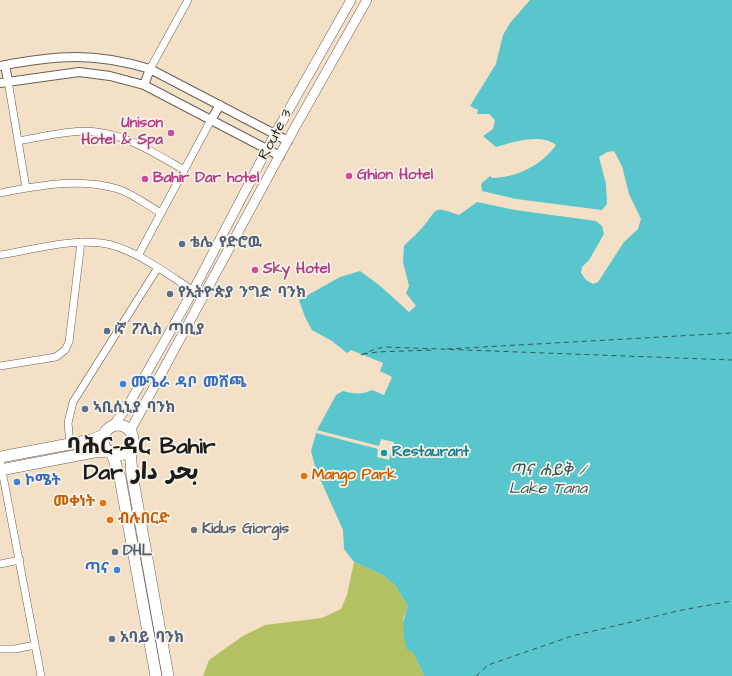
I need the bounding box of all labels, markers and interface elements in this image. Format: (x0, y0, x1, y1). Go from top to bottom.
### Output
street label: Route 3 (255, 107, 297, 163)
place label: Unison Hotel & Spa (81, 115, 163, 150)
marker: Unison Hotel & Spa (166, 128, 176, 138)
place label: Ghion Hotel (357, 167, 433, 185)
place label: Bahir Dar hotel (153, 170, 259, 188)
marker: Ghion Hotel (344, 171, 354, 181)
marker: Bahir Dar hotel (140, 174, 150, 184)
place label: ቴሌ የድሮዉ (190, 235, 262, 253)
marker: ቴሌ የድሮዉ (177, 239, 187, 249)
place label: Sky Hotel (263, 261, 330, 279)
marker: Sky Hotel (250, 265, 260, 275)
place label: የኢትዮጵያ ንግድ ባንክ (178, 285, 306, 303)
marker: የኢትዮጵያ ንግድ ባንክ (165, 289, 175, 299)
place label: 1ኛ ፖሊስ ጣቢያ (115, 322, 204, 340)
marker: 1ኛ ፖሊስ ጣቢያ (102, 326, 112, 336)
place label: ሙጌራ ዳቦ መሸጫ (131, 375, 246, 393)
marker: ሙጌራ ዳቦ መሸጫ (118, 379, 128, 389)
place label: ኣቢሲኒያ ባንክ (93, 400, 175, 418)
marker: ኣቢሲኒያ ባንክ (80, 404, 90, 414)
district label: ባሕር-ዳር Bahir Dar بحر دار (67, 434, 215, 488)
place label: Restaurant (392, 444, 469, 462)
marker: Restaurant (379, 448, 389, 458)
water label: ጣና ሐይቅ / Lake Tana (509, 462, 587, 500)
place label: Mango Park (312, 467, 396, 485)
marker: Mango Park (299, 471, 309, 481)
place label: ኮሜት (25, 473, 61, 491)
marker: ኮሜት (12, 477, 22, 487)
place label: መቀነት (53, 494, 95, 512)
marker: መቀነት (98, 498, 108, 508)
place label: ብሉበርድ (118, 511, 170, 529)
marker: ብሉበርድ (105, 515, 115, 525)
place label: Kidus Giorgis (202, 521, 289, 539)
marker: Kidus Giorgis (189, 525, 199, 535)
place label: DHL (123, 543, 152, 561)
marker: DHL (110, 547, 120, 557)
place label: ጣና (84, 561, 109, 579)
marker: ጣና (112, 565, 122, 575)
place label: አባይ ባንክ (120, 630, 184, 648)
marker: አባይ ባንክ (107, 634, 117, 644)

